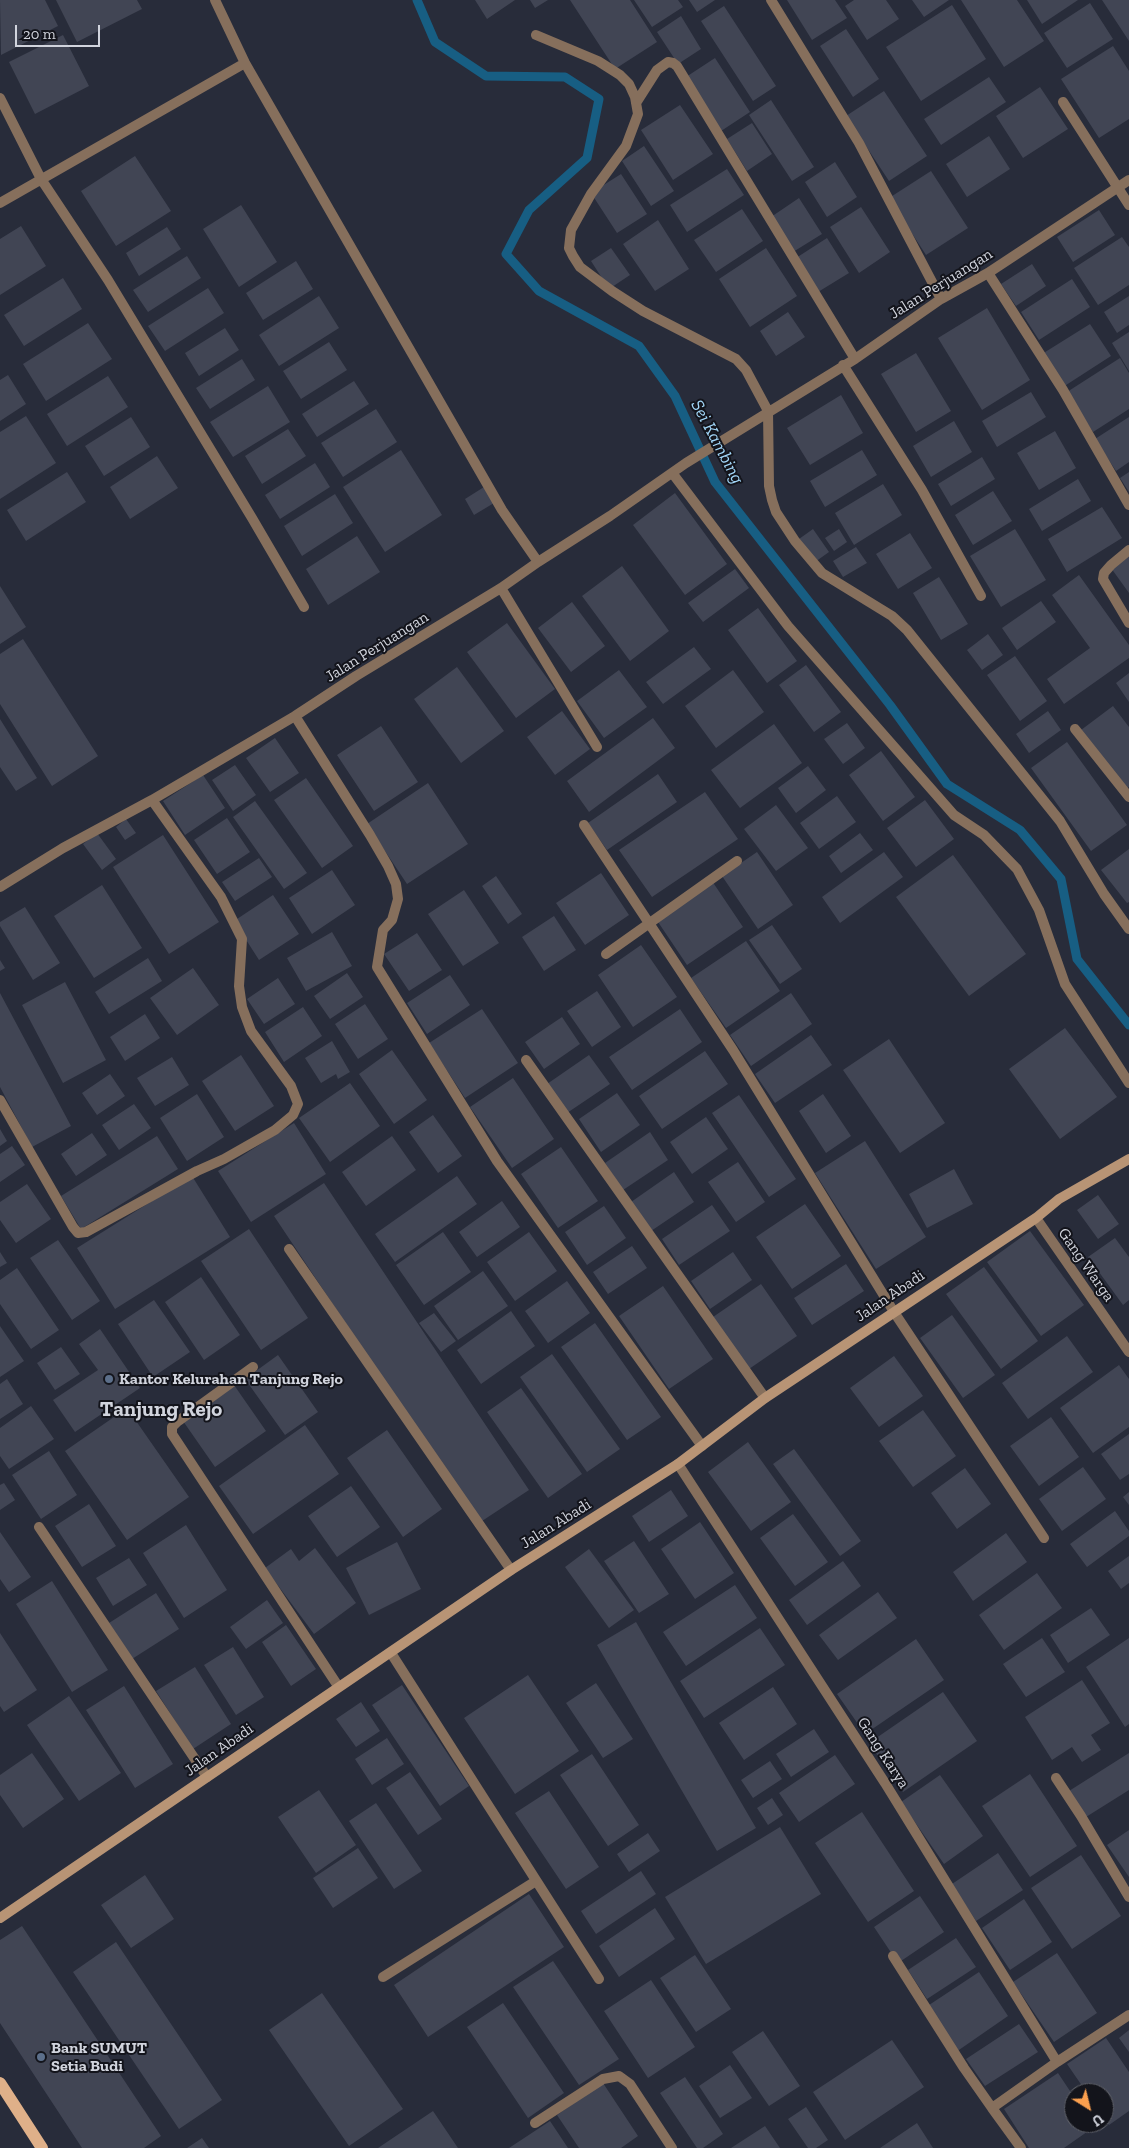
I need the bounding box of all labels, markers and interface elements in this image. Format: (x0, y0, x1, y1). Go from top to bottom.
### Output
scale bar (18, 15, 102, 47)
text: 20 m (23, 25, 56, 43)
street label: Jalan Perjuangan (886, 245, 996, 323)
water label: Sei Kambing (686, 396, 748, 488)
street label: Jalan Perjuangan (322, 608, 432, 686)
street label: Gang Warga (1054, 1224, 1118, 1306)
street label: Jalan Abadi (852, 1266, 928, 1326)
place label: Kantor Kelurahan Tanjung Rejo (119, 1369, 343, 1389)
marker: Kantor Kelurahan Tanjung Rejo (103, 1373, 115, 1385)
district label: Tanjung Rejo (100, 1397, 222, 1423)
street label: Jalan Abadi (517, 1495, 595, 1553)
street label: Gang Karya (853, 1714, 913, 1792)
street label: Jalan Abadi (181, 1719, 257, 1781)
place label: Bank SUMUT Setia Budi (51, 2038, 147, 2076)
marker: Bank SUMUT Setia Budi (35, 2051, 47, 2063)
north arrow (1064, 2083, 1114, 2133)
text: U (1088, 2110, 1107, 2130)

